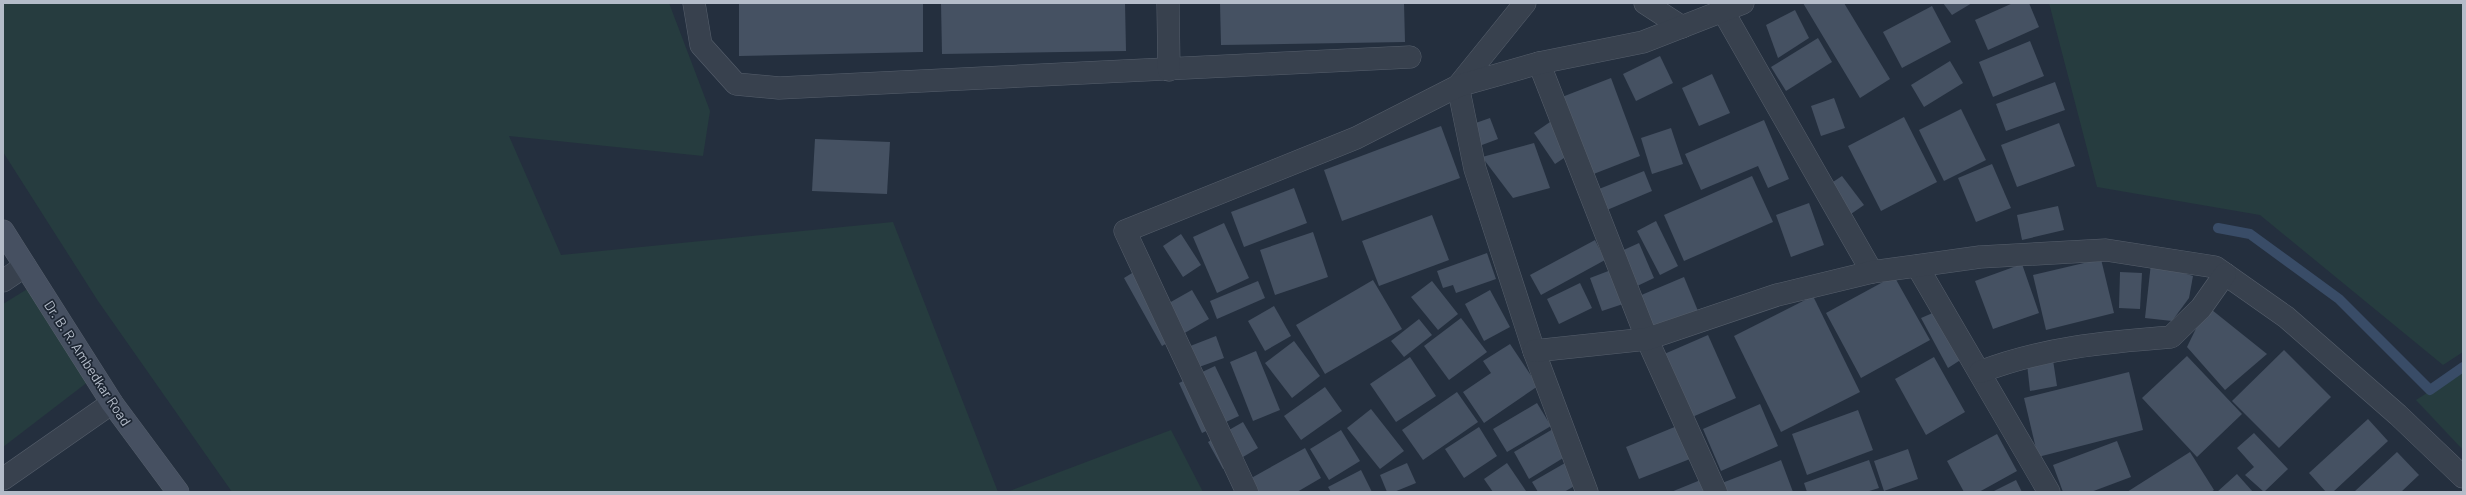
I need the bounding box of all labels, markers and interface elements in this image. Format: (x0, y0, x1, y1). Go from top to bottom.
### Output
street label: Dr. B. R. Ambedkar Road (41, 297, 135, 429)

